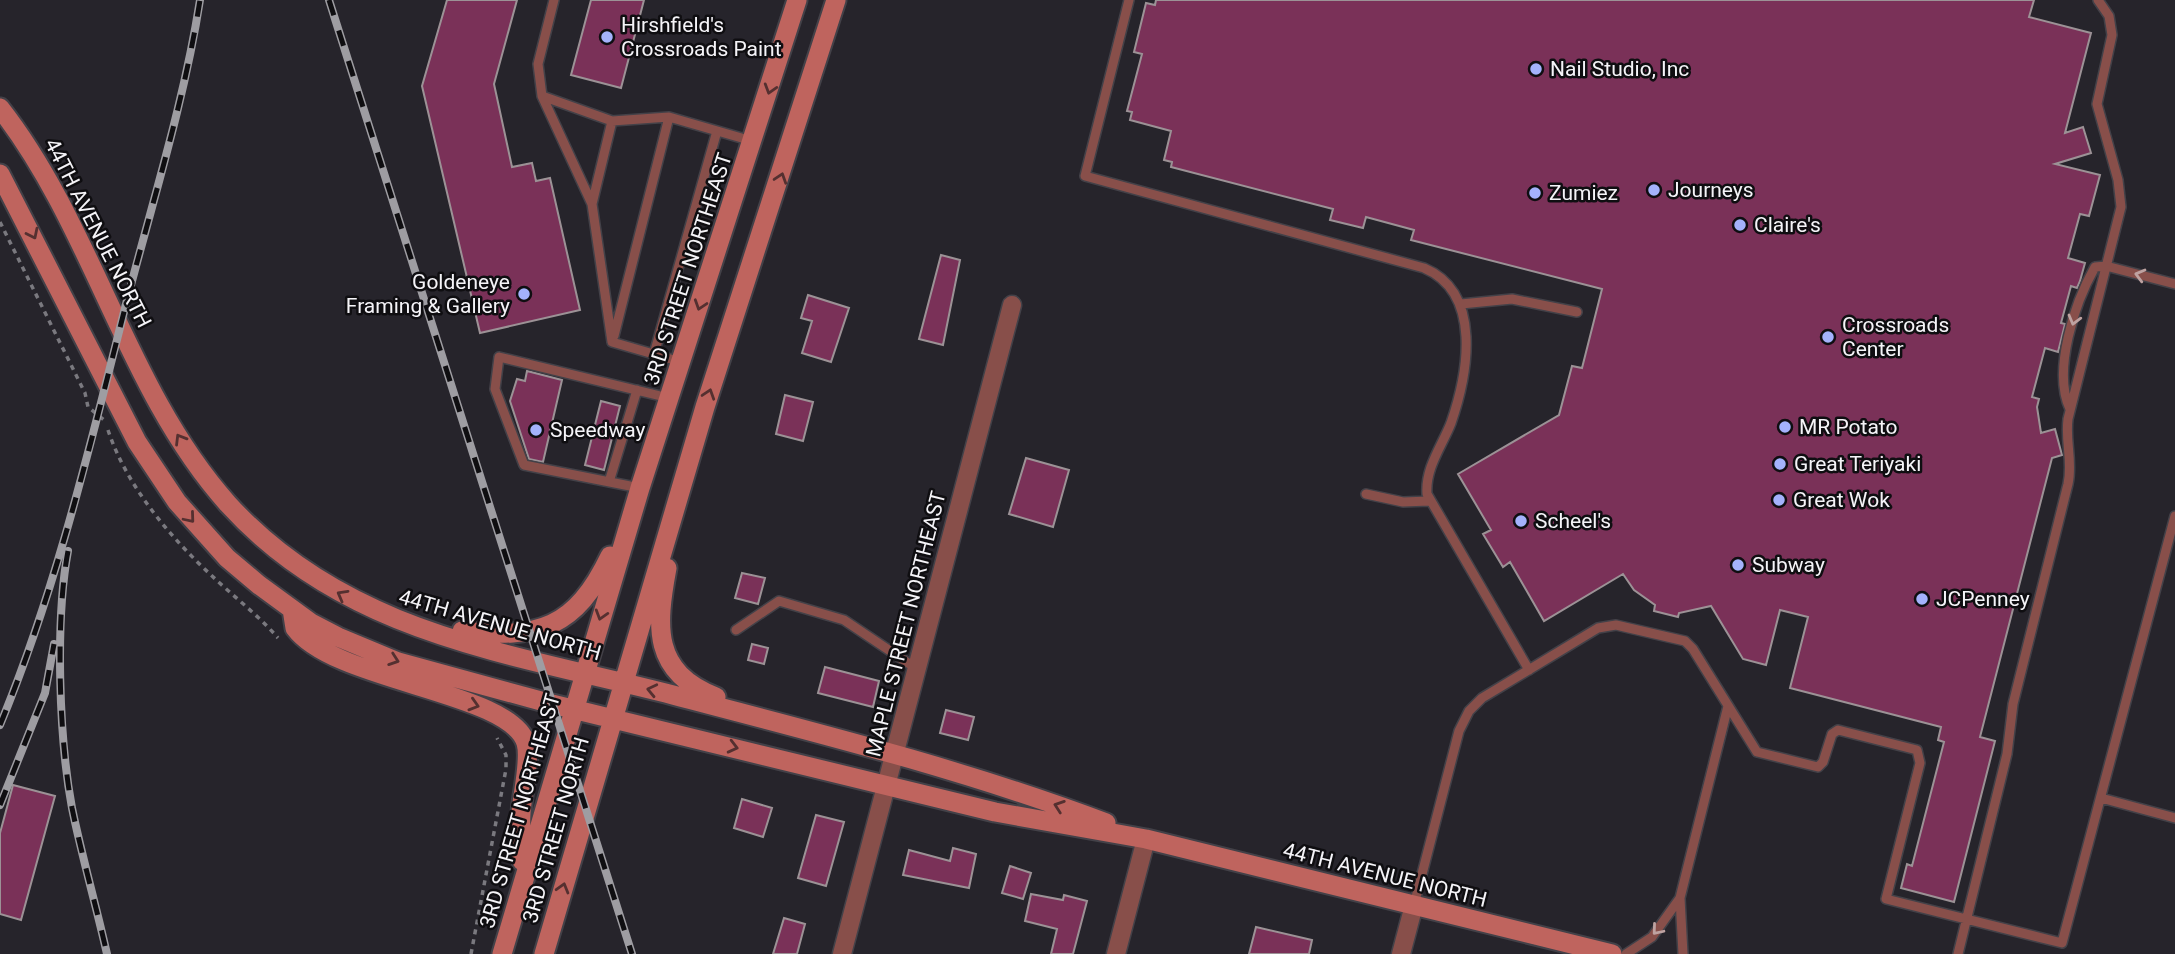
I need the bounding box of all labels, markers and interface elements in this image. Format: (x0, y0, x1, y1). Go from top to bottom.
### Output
place label: Hirshfield's Crossroads Paint (621, 13, 782, 61)
marker: Hirshfield's Crossroads Paint (599, 29, 615, 45)
place label: Nail Studio, Inc (1550, 57, 1689, 81)
marker: Nail Studio, Inc (1528, 61, 1544, 77)
one-way arrow (764, 82, 778, 94)
street label: 44TH AVENUE NORTH (40, 134, 156, 332)
street label: 3RD STREET NORTHEAST (639, 149, 737, 388)
one-way arrow (772, 173, 787, 185)
place label: Journeys (1668, 178, 1754, 202)
place label: Zumiez (1549, 181, 1618, 205)
marker: Journeys (1646, 182, 1662, 198)
marker: Zumiez (1527, 185, 1543, 201)
place label: Claire's (1754, 213, 1821, 237)
marker: Claire's (1732, 217, 1748, 233)
one-way arrow (24, 227, 38, 239)
one-way arrow (2135, 269, 2147, 283)
place label: Goldeneye Framing & Gallery (346, 270, 510, 318)
marker: Goldeneye Framing & Gallery (516, 286, 532, 302)
one-way arrow (694, 299, 708, 311)
place label: Crossroads Center (1842, 313, 1949, 361)
one-way arrow (2068, 314, 2082, 326)
marker: Crossroads Center (1820, 329, 1836, 345)
one-way arrow (701, 389, 715, 401)
place label: MR Potato (1799, 415, 1898, 439)
place label: Speedway (550, 418, 645, 442)
marker: MR Potato (1777, 419, 1793, 435)
marker: Speedway (528, 422, 544, 438)
one-way arrow (175, 433, 188, 446)
place label: Great Teriyaki (1794, 452, 1921, 476)
marker: Great Teriyaki (1772, 456, 1788, 472)
street label: MAPLE STREET NORTHEAST (861, 488, 951, 759)
place label: Great Wok (1793, 488, 1890, 512)
marker: Great Wok (1771, 492, 1787, 508)
place label: Scheel's (1535, 509, 1611, 533)
one-way arrow (182, 510, 194, 523)
marker: Scheel's (1513, 513, 1529, 529)
place label: Subway (1752, 553, 1825, 577)
marker: Subway (1730, 557, 1746, 573)
street label: 44TH AVENUE NORTH (396, 585, 604, 665)
place label: JCPenney (1936, 587, 2030, 611)
one-way arrow (336, 590, 349, 603)
marker: JCPenney (1914, 591, 1930, 607)
one-way arrow (594, 609, 609, 621)
one-way arrow (387, 652, 400, 666)
one-way arrow (646, 684, 658, 699)
street label: 3RD STREET NORTHEAST (474, 691, 566, 931)
one-way arrow (467, 697, 479, 712)
street label: 3RD STREET NORTH (517, 734, 595, 926)
one-way arrow (727, 739, 739, 753)
one-way arrow (1054, 800, 1066, 814)
street label: 44TH AVENUE NORTH (1281, 838, 1489, 912)
one-way arrow (554, 883, 569, 895)
one-way arrow (1653, 922, 1665, 935)

